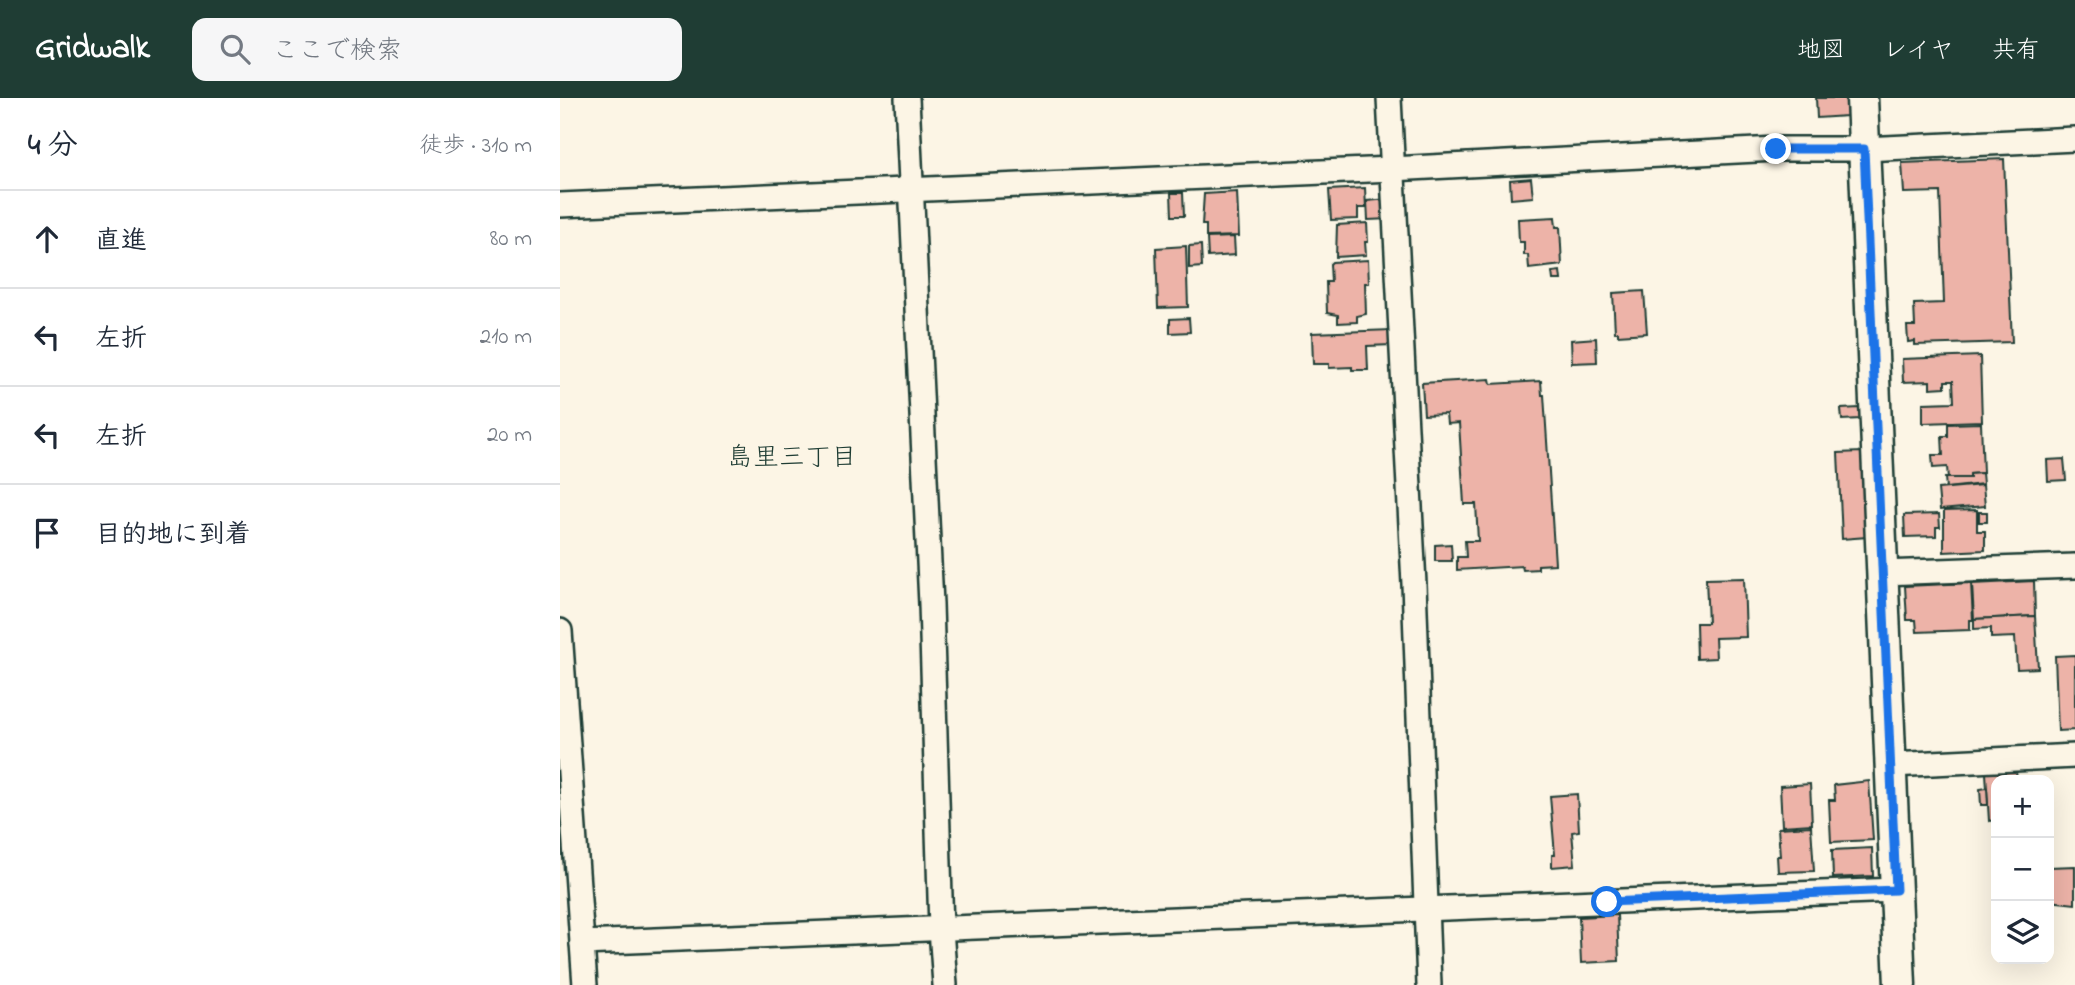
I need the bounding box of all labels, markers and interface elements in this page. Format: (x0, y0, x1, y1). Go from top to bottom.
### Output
search box (192, 18, 682, 81)
text: Gridwalk (35, 25, 150, 73)
icon: search (216, 30, 254, 68)
text: ここで検索 (272, 33, 402, 71)
text: 地図 (1797, 34, 1845, 69)
text: レイヤ (1883, 34, 1954, 69)
text: 共有 (1992, 34, 2040, 69)
text: 4 分 (28, 125, 78, 169)
text: 徒歩 · 310 m (419, 130, 532, 163)
route end (1760, 133, 1791, 164)
icon: ahead (28, 220, 66, 258)
text: 直進 (95, 223, 147, 261)
text: 80 m (490, 223, 532, 256)
icon: left (28, 318, 66, 356)
text: 左折 (95, 321, 147, 359)
text: 210 m (480, 321, 532, 354)
icon: left (28, 416, 66, 454)
text: 左折 (95, 419, 147, 457)
text: 20 m (487, 419, 532, 452)
district label: 島里三丁目 (727, 440, 857, 478)
icon: arrive (28, 514, 66, 552)
text: 目的地に到着 (95, 517, 251, 555)
map controls (1991, 775, 2054, 964)
button: + (1991, 775, 2054, 838)
button: − (1991, 838, 2054, 901)
route start (1591, 886, 1622, 917)
button: layers (1991, 901, 2054, 964)

